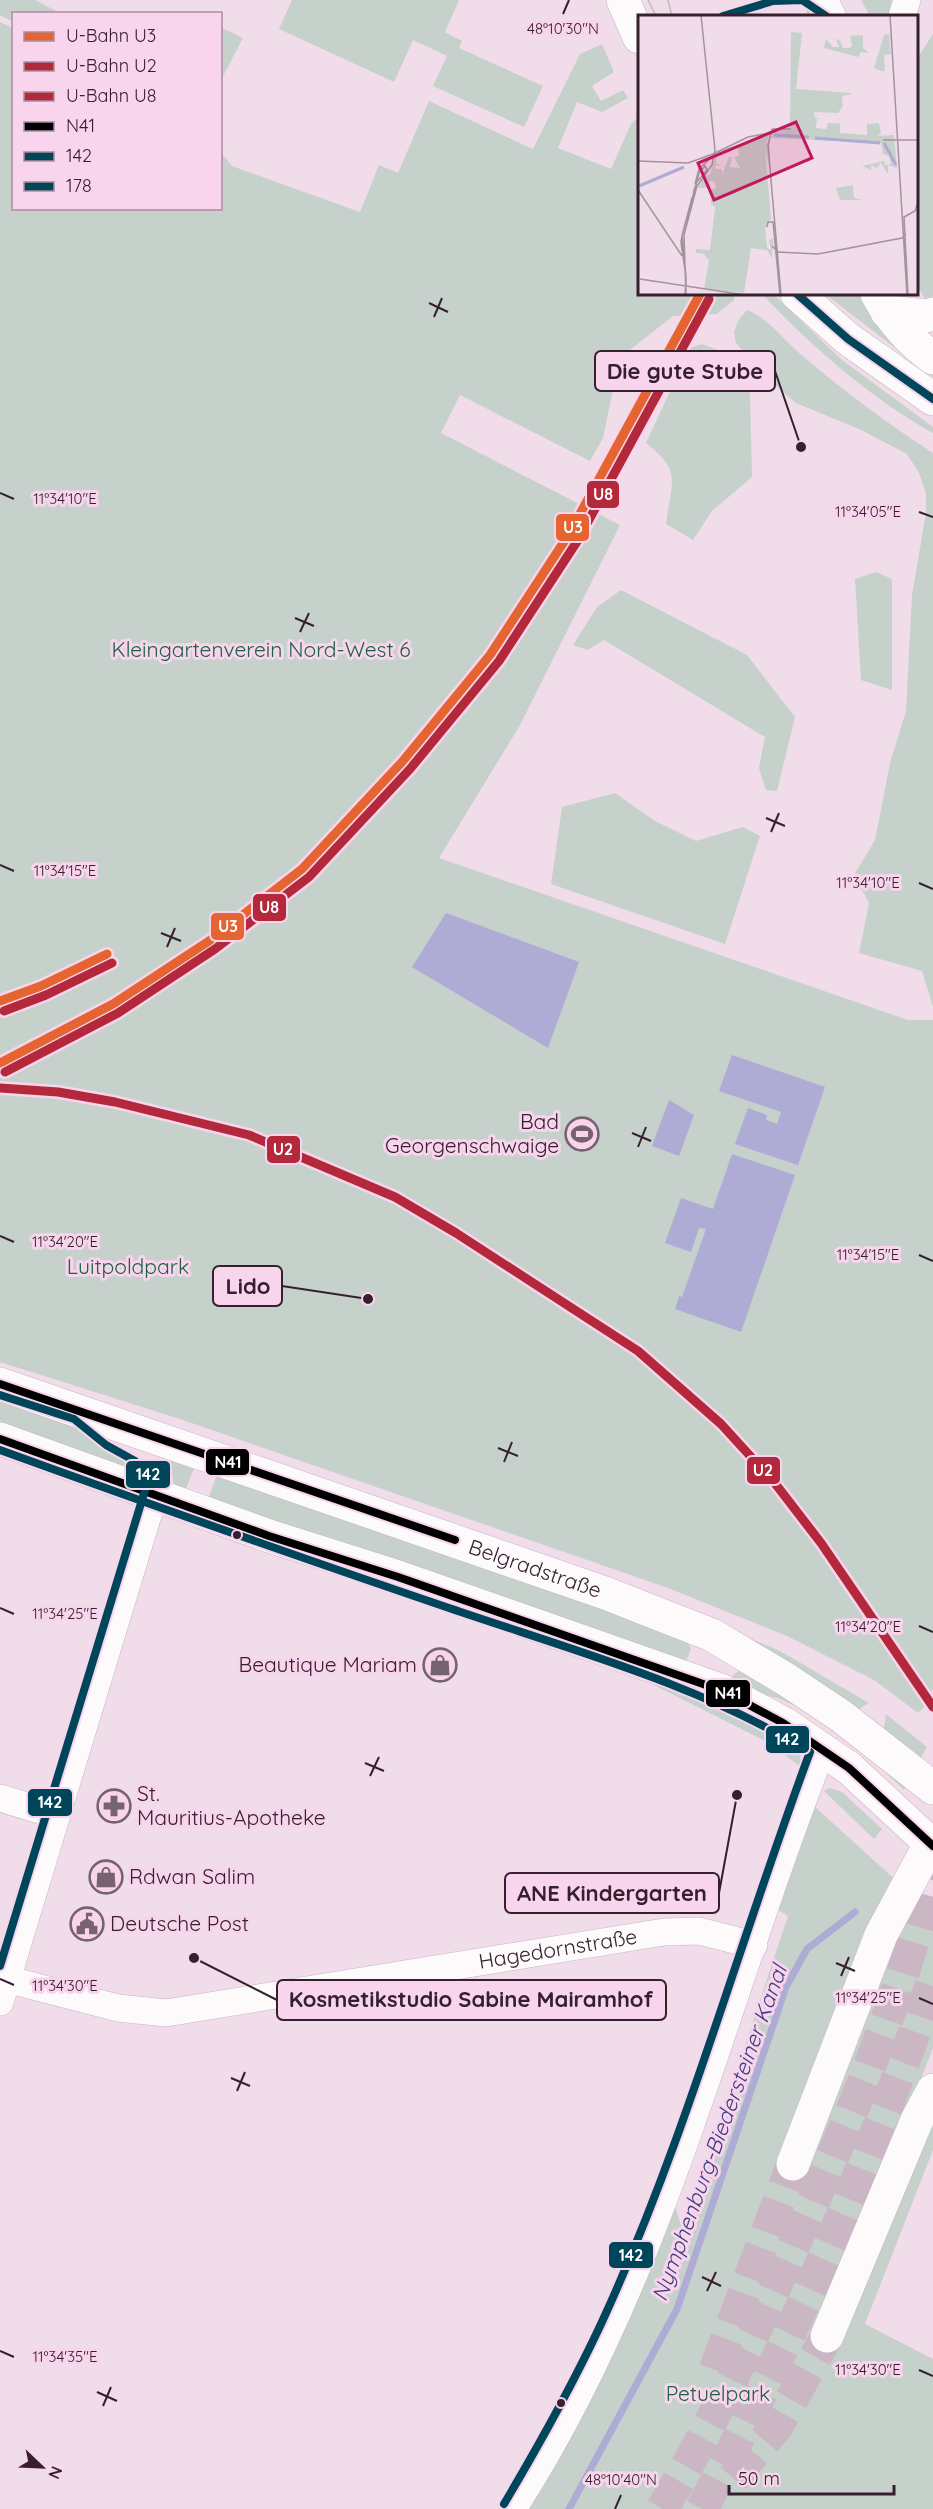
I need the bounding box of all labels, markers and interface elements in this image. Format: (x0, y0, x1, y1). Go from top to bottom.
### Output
legend (12, 12, 222, 210)
inset map (638, 15, 918, 296)
text: 48°10'30"N (527, 19, 599, 38)
text: U-Bahn U3 (66, 24, 156, 47)
text: U-Bahn U2 (66, 54, 157, 77)
text: U-Bahn U8 (66, 84, 157, 107)
text: N41 (66, 114, 95, 137)
text: 142 (66, 144, 92, 167)
text: 178 (66, 174, 92, 197)
callout: Die gute Stube (595, 351, 775, 391)
text: Die gute Stube (607, 357, 763, 385)
line badge: U8 (586, 480, 620, 509)
text: U8 (593, 484, 613, 504)
text: 11°34'10"E (33, 489, 97, 508)
text: 11°34'05"E (835, 502, 901, 521)
line badge: U3 (555, 513, 590, 542)
text: U3 (563, 517, 583, 537)
park label: Kleingartenverein Nord-West 6 (111, 636, 411, 662)
text: 11°34'15"E (34, 861, 96, 880)
text: 11°34'10"E (836, 873, 900, 892)
line badge: U8 (252, 893, 287, 922)
text: U8 (259, 897, 279, 917)
line badge: U3 (210, 912, 245, 941)
text: U3 (218, 916, 238, 936)
place label: Bad Georgenschwaige (385, 1108, 559, 1158)
sports icon: Bad Georgenschwaige (564, 1116, 600, 1152)
line badge: U2 (266, 1135, 301, 1164)
text: U2 (273, 1139, 293, 1159)
text: 11°34'20"E (32, 1232, 98, 1251)
text: 11°34'15"E (837, 1245, 899, 1264)
park label: Luitpoldpark (67, 1253, 189, 1279)
callout: Lido (213, 1266, 282, 1306)
text: Lido (225, 1272, 271, 1300)
line badge: N41 (205, 1448, 250, 1476)
text: N41 (215, 1452, 241, 1472)
line badge: U2 (746, 1456, 781, 1485)
line badge: 142 (125, 1460, 171, 1489)
text: U2 (753, 1460, 773, 1480)
text: 142 (136, 1464, 160, 1484)
unlabelled marker (231, 1529, 243, 1541)
street label: Belgradstraße (465, 1533, 605, 1603)
text: 11°34'25"E (32, 1604, 98, 1623)
text: 11°34'20"E (835, 1617, 901, 1636)
shop icon: Beautique Mariam (422, 1647, 458, 1683)
place label: Beautique Mariam (239, 1651, 417, 1677)
line badge: N41 (705, 1679, 751, 1708)
text: N41 (715, 1683, 741, 1703)
line badge: 142 (765, 1725, 810, 1754)
text: 142 (775, 1729, 799, 1749)
place label: St. Mauritius-Apotheke (137, 1780, 326, 1830)
line badge: 142 (27, 1788, 73, 1817)
pharmacy icon: St. Mauritius-Apotheke (96, 1788, 132, 1824)
text: 142 (38, 1792, 62, 1812)
shop icon: Rdwan Salim (88, 1859, 124, 1895)
place label: Rdwan Salim (129, 1863, 255, 1889)
callout: ANE Kindergarten (505, 1873, 719, 1913)
text: ANE Kindergarten (517, 1879, 707, 1907)
public building icon: Deutsche Post (69, 1906, 105, 1942)
place label: Deutsche Post (110, 1910, 249, 1936)
street label: Hagedornstraße (477, 1923, 639, 1974)
water label: Nymphenburg-Biedersteiner Kanal (645, 1959, 794, 2305)
text: 11°34'30"E (32, 1976, 98, 1995)
callout: Kosmetikstudio Sabine Mairamhof (277, 1980, 666, 2020)
text: Kosmetikstudio Sabine Mairamhof (289, 1985, 654, 2013)
text: 11°34'25"E (835, 1988, 901, 2007)
line badge: 142 (608, 2241, 654, 2269)
text: 142 (619, 2245, 643, 2265)
text: 11°34'35"E (32, 2347, 98, 2366)
text: 11°34'30"E (835, 2360, 901, 2379)
park label: Petuelpark (666, 2380, 770, 2406)
unlabelled marker (555, 2397, 567, 2409)
north arrow (12, 2437, 72, 2497)
scale bar (729, 2458, 894, 2496)
text: N (44, 2464, 67, 2482)
text: 50 m (738, 2467, 780, 2490)
text: 48°10'40"N (585, 2470, 657, 2489)

